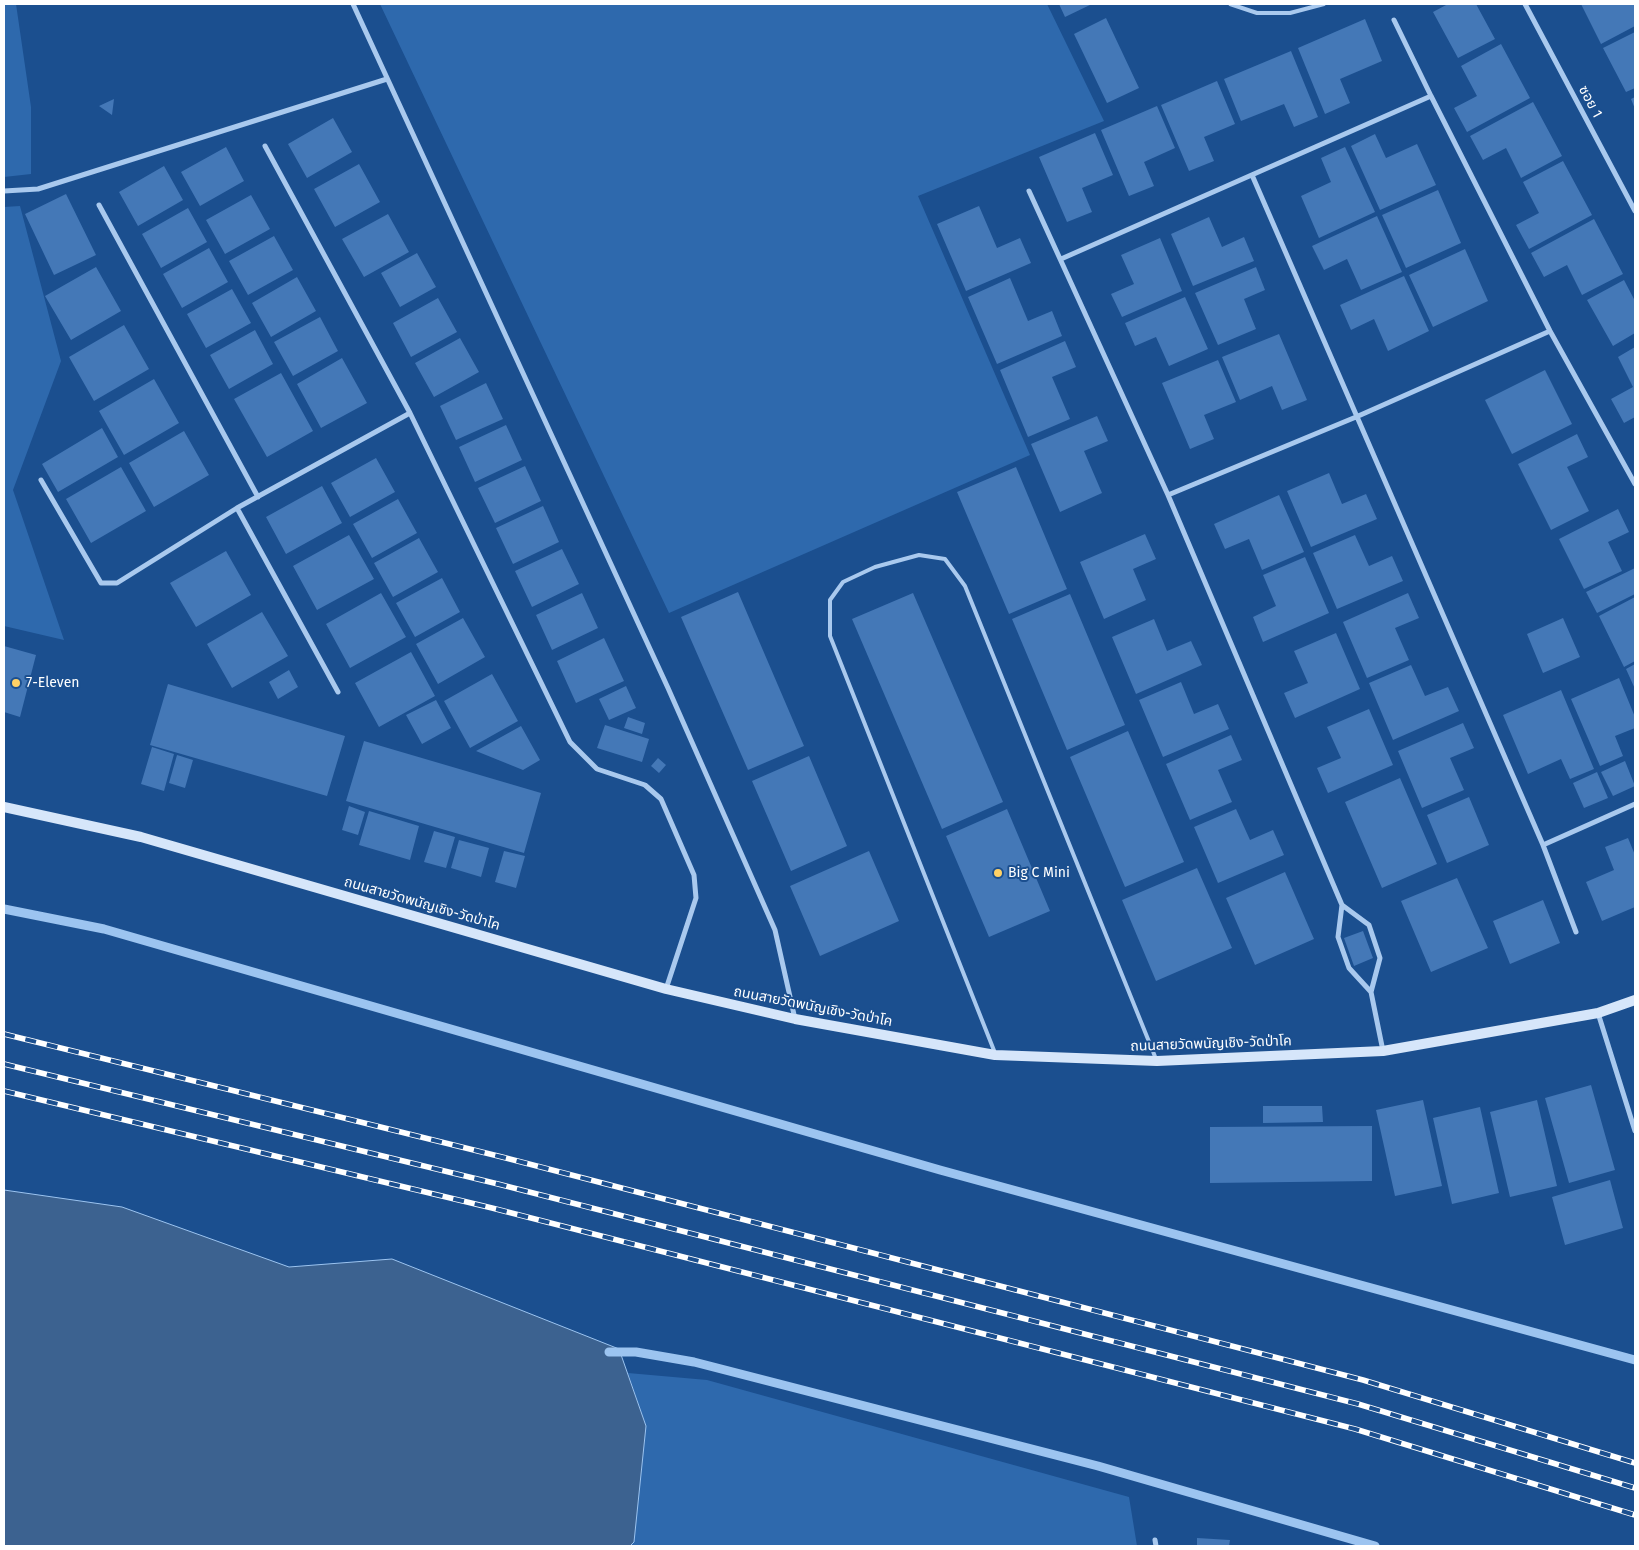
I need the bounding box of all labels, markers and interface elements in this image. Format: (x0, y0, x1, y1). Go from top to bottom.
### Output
street label: ซอย 1 (1575, 83, 1605, 121)
place label: 7-Eleven (26, 675, 80, 691)
marker: 7-Eleven (10, 677, 22, 689)
place label: Big C Mini (1008, 865, 1070, 881)
marker: Big C Mini (992, 867, 1004, 879)
street label: ถนนสายวัดพนัญเชิง-วัดป่าโค (342, 874, 502, 934)
street label: ถนนสายวัดพนัญเชิง-วัดป่าโค (732, 983, 894, 1031)
street label: ถนนสายวัดพนัญเชิง-วัดป่าโค (1130, 1033, 1292, 1055)

